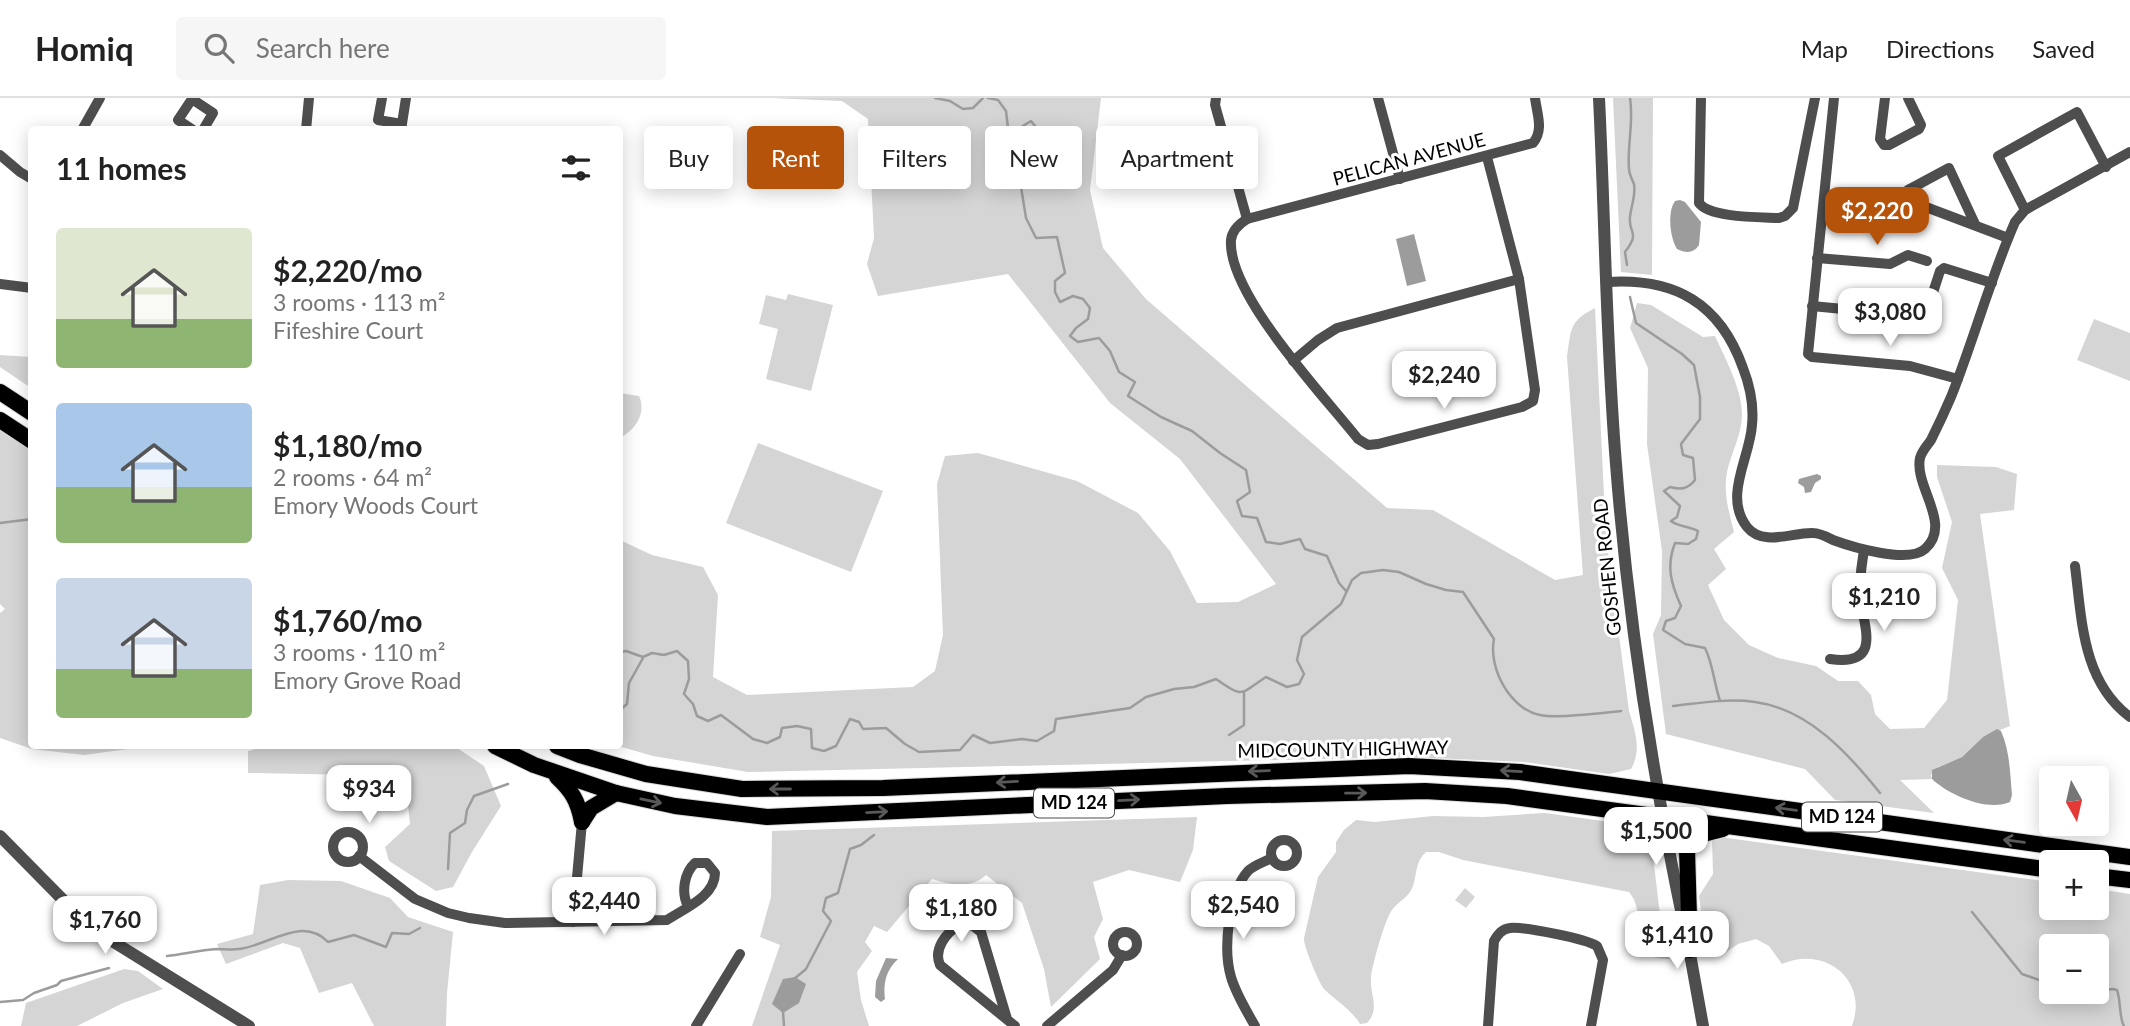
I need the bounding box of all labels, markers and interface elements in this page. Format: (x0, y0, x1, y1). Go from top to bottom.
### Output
search box (176, 17, 666, 80)
text: Homiq (35, 28, 134, 68)
icon: search (200, 29, 238, 67)
text: Search here (256, 32, 390, 64)
text: Map (1801, 34, 1848, 63)
text: Directions (1886, 34, 1994, 63)
text: Saved (2032, 34, 2095, 63)
chip: Buy (644, 126, 733, 189)
chip: Rent (747, 126, 844, 189)
chip: Filters (858, 126, 971, 189)
chip: New (985, 126, 1082, 189)
chip: Apartment (1096, 126, 1258, 189)
street label: PELICAN AVENUE (1330, 127, 1488, 190)
icon: filters (557, 149, 595, 187)
text: 11 homes (56, 150, 187, 186)
pin: $2,220 (1820, 188, 1934, 247)
text: $2,220 (1841, 196, 1913, 224)
text: $2,220/mo (273, 252, 422, 288)
icon: home (112, 256, 196, 340)
text: 3 rooms · 113 m² (273, 288, 445, 316)
pin: $3,080 (1833, 288, 1947, 348)
text: $3,080 (1854, 297, 1926, 325)
text: Fifeshire Court (273, 316, 423, 344)
pin: $2,240 (1387, 352, 1501, 411)
text: $2,240 (1408, 360, 1480, 388)
text: $1,180/mo (273, 427, 422, 463)
icon: home (112, 431, 196, 515)
text: 2 rooms · 64 m² (273, 463, 432, 491)
text: Emory Woods Court (273, 491, 478, 519)
street label: GOSHEN ROAD (1588, 497, 1625, 637)
pin: $1,210 (1827, 574, 1941, 633)
text: $1,210 (1848, 582, 1920, 610)
text: $1,760/mo (273, 602, 422, 638)
icon: home (112, 606, 196, 690)
text: 3 rooms · 110 m² (273, 638, 445, 666)
text: Emory Grove Road (273, 666, 461, 694)
street label: MIDCOUNTY HIGHWAY (1237, 735, 1449, 762)
one-way arrow (1248, 764, 1271, 777)
one-way arrow (1500, 765, 1523, 778)
pin: $934 (328, 766, 410, 825)
north arrow (2039, 766, 2109, 836)
map controls (2039, 766, 2109, 1004)
text: $934 (342, 774, 396, 802)
one-way arrow (996, 776, 1019, 789)
one-way arrow (769, 782, 792, 795)
one-way arrow (1344, 786, 1367, 799)
road number: MD 124 (1034, 788, 1114, 818)
one-way arrow (639, 794, 662, 808)
one-way arrow (1117, 794, 1140, 807)
one-way arrow (1775, 802, 1798, 815)
road number: MD 124 (1802, 802, 1882, 832)
one-way arrow (865, 805, 888, 818)
pin: $1,500 (1599, 808, 1713, 867)
text: $1,500 (1620, 816, 1692, 844)
one-way arrow (2003, 834, 2026, 847)
button: + (2039, 850, 2109, 920)
pin: $2,440 (547, 878, 661, 937)
pin: $2,540 (1186, 882, 1300, 941)
pin: $1,180 (904, 884, 1018, 944)
text: $2,440 (568, 886, 640, 914)
text: $2,540 (1207, 890, 1279, 918)
text: $1,180 (925, 893, 997, 921)
pin: $1,760 (48, 896, 162, 956)
text: $1,760 (69, 905, 141, 933)
pin: $1,410 (1620, 912, 1734, 971)
text: $1,410 (1641, 920, 1713, 948)
button: − (2039, 934, 2109, 1004)

